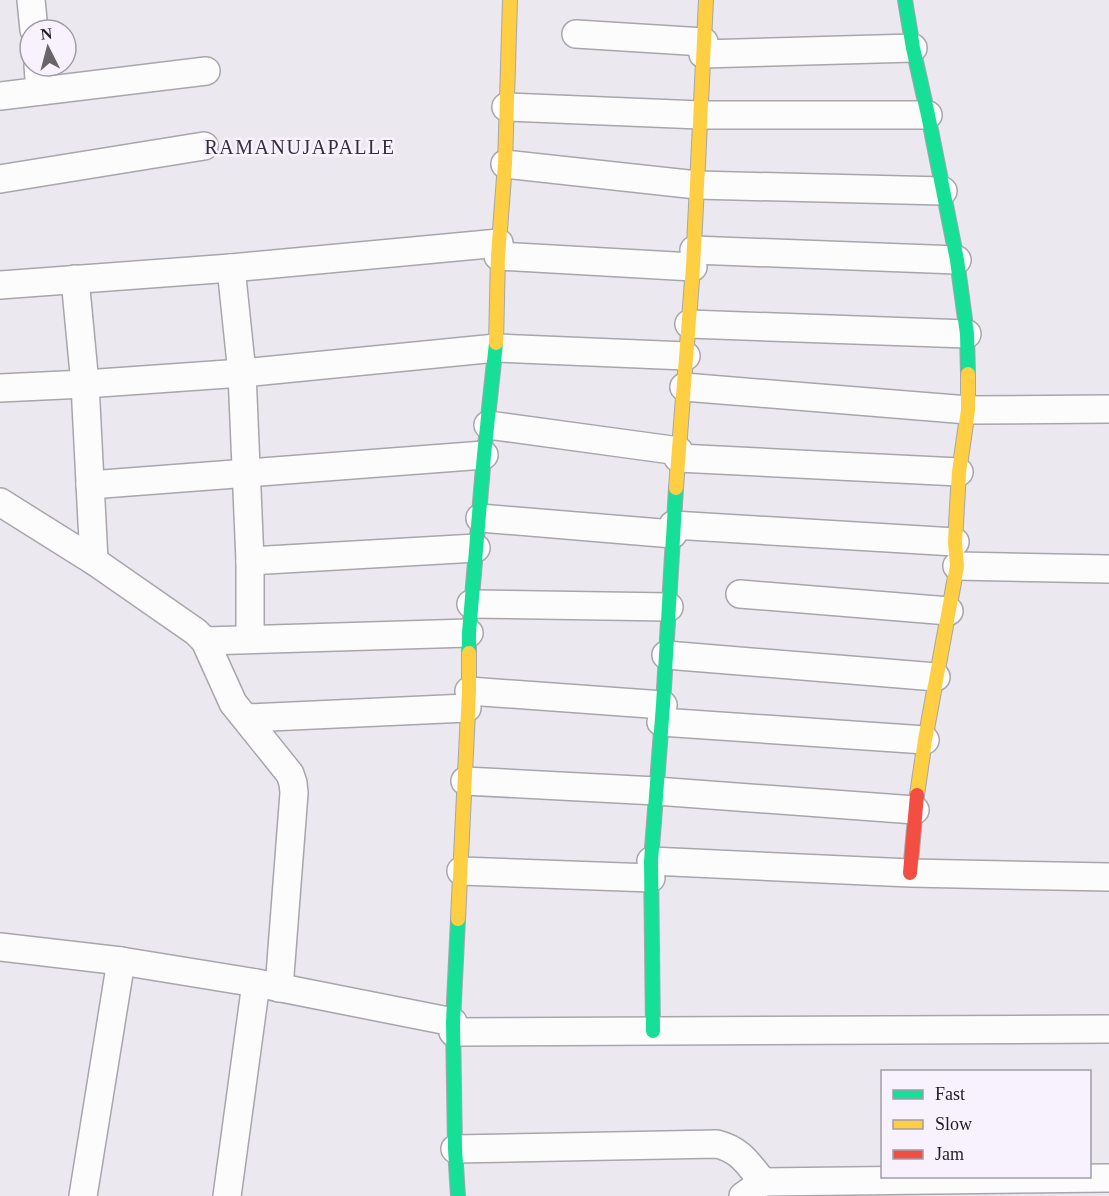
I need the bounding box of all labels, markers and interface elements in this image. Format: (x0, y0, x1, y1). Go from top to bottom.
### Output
north arrow (18, 18, 78, 78)
text: N (40, 24, 54, 43)
district label: RAMANUJAPALLE (204, 136, 396, 158)
legend (881, 1070, 1091, 1178)
text: Fast (935, 1084, 965, 1104)
text: Slow (935, 1114, 972, 1134)
text: Jam (935, 1144, 964, 1164)

